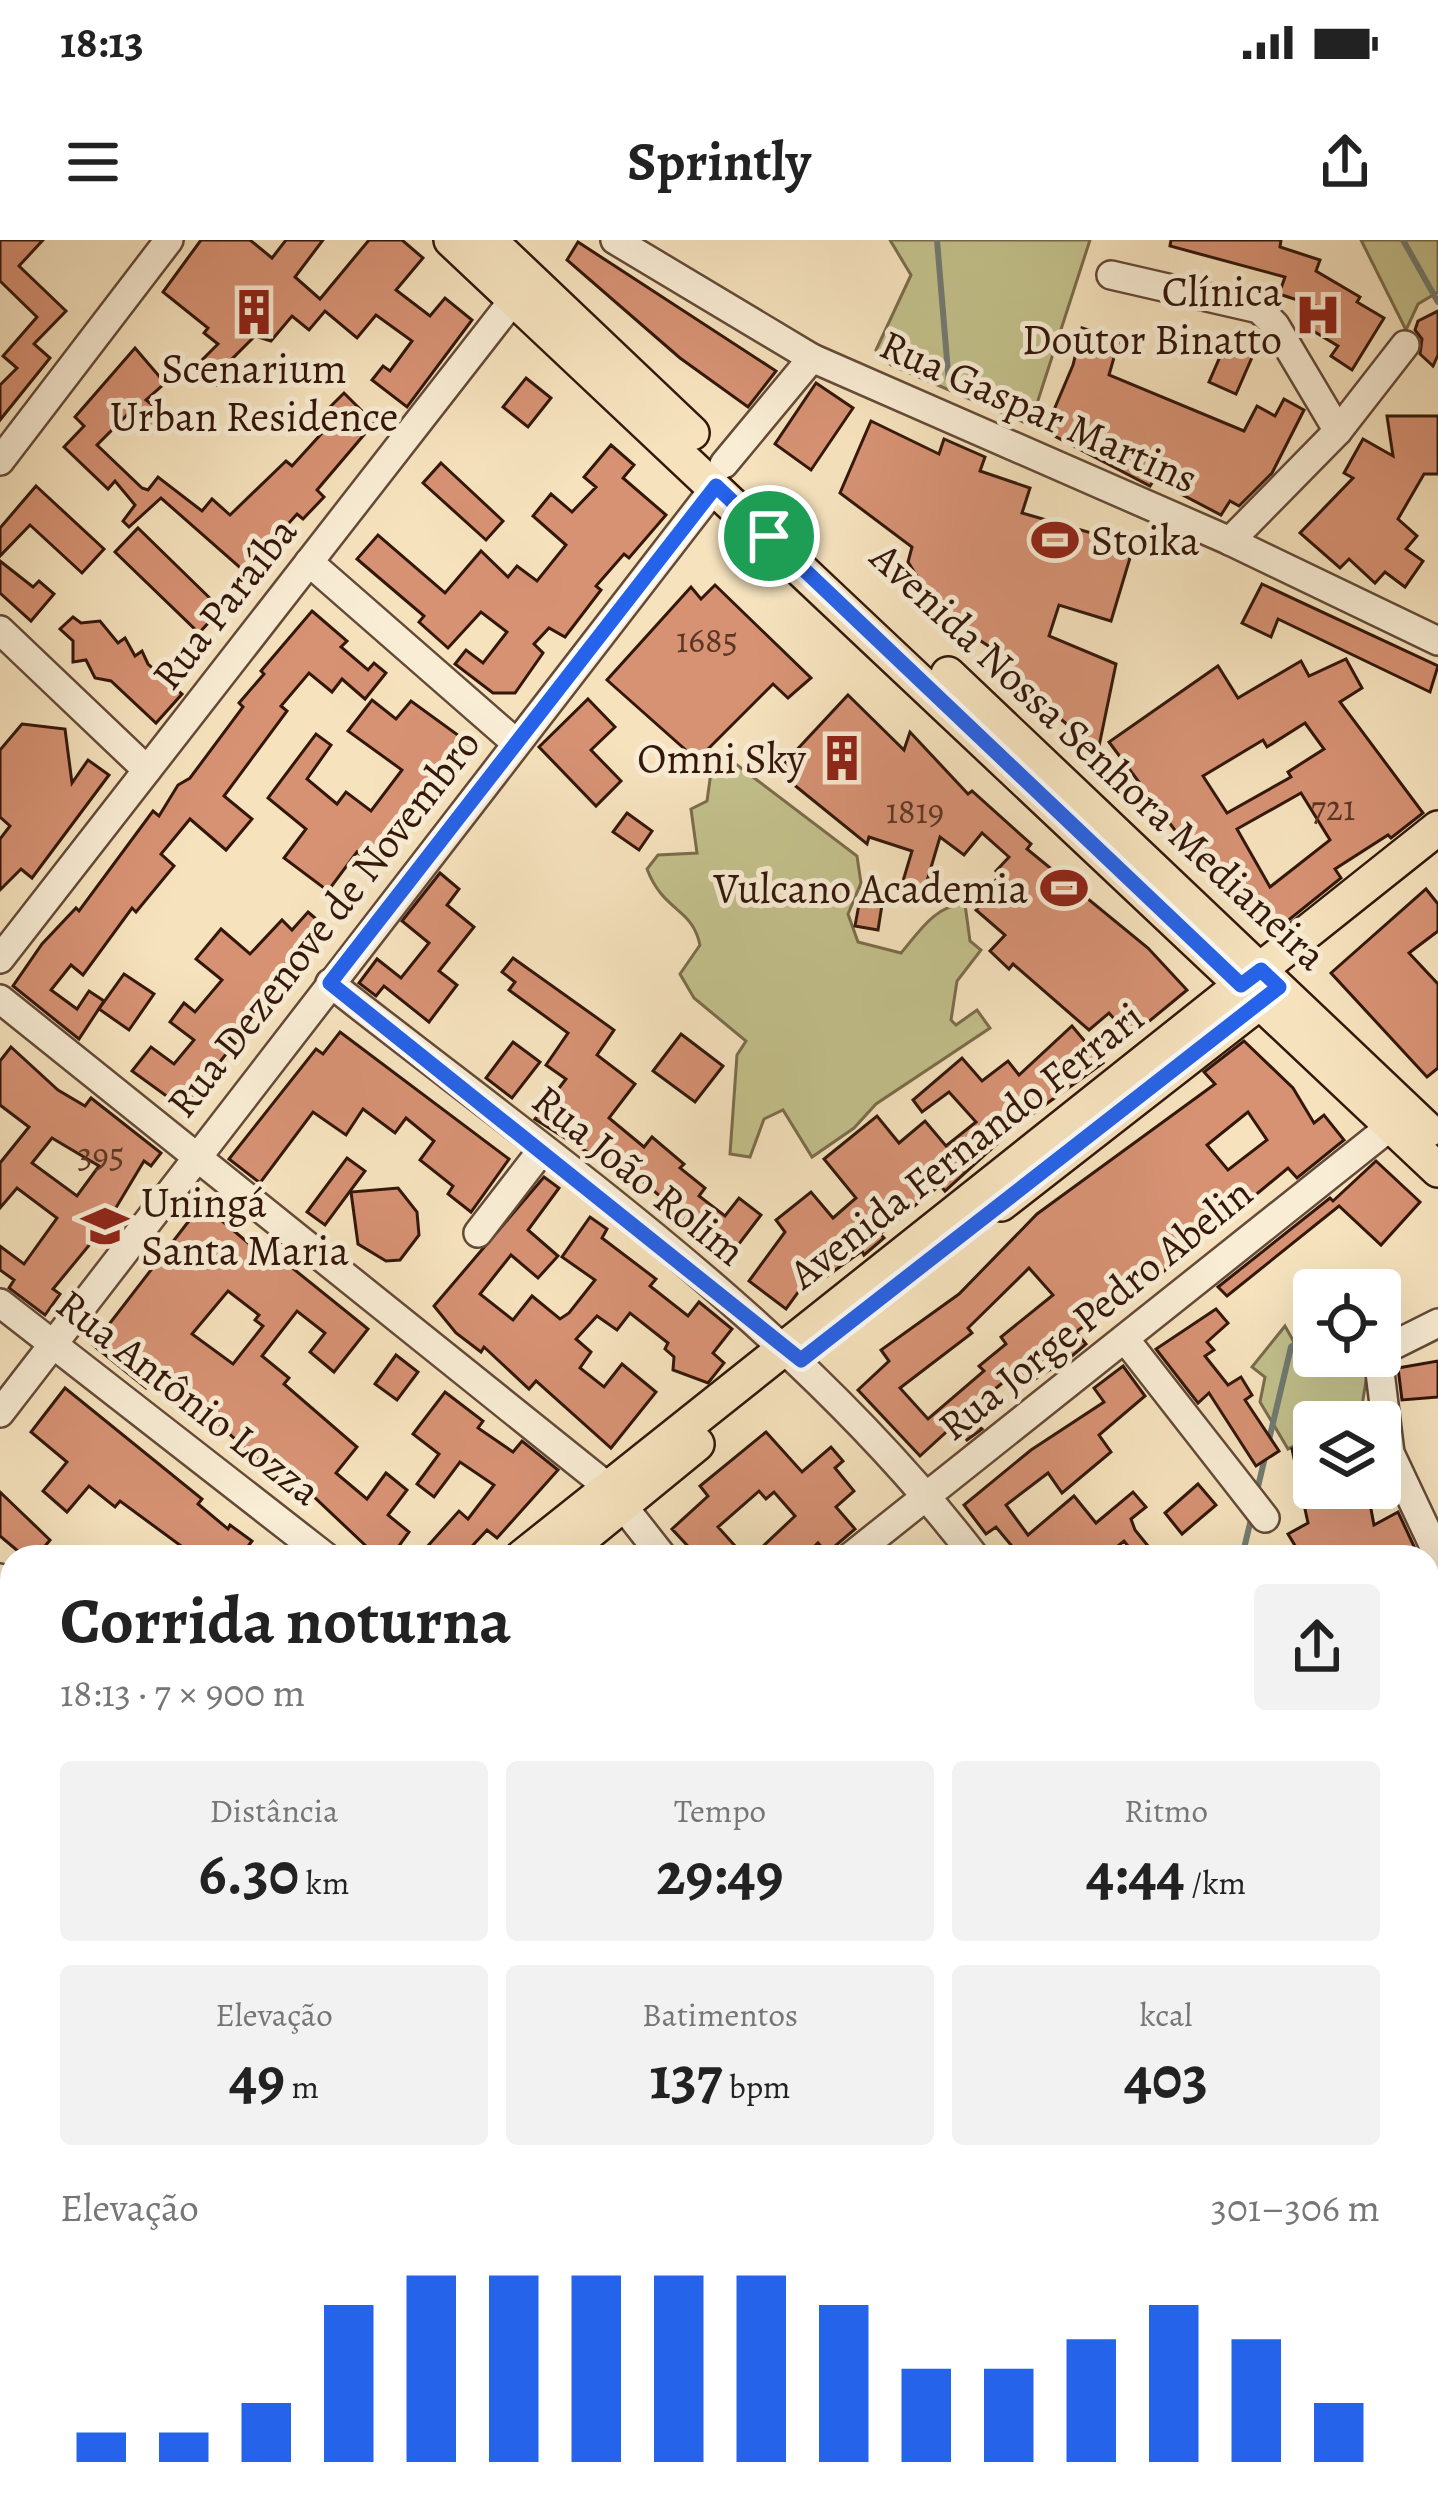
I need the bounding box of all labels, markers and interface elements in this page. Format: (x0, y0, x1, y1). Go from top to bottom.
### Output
text: 18:13 (60, 11, 144, 73)
text: Sprintly (627, 125, 811, 199)
icon: menu (60, 129, 126, 195)
icon: share (1312, 129, 1378, 195)
place label: Clínica Doutor Binatto (1022, 263, 1282, 368)
building icon: Scenarium Urban Residence (229, 287, 279, 337)
hospital icon: Clínica Doutor Binatto (1293, 290, 1343, 340)
street label: Rua Gaspar Martins (871, 315, 1207, 507)
place label: Scenarium Urban Residence (110, 340, 398, 445)
pin (718, 485, 820, 587)
icon: arrive (736, 503, 802, 569)
street label: Rua Paraíba (138, 504, 310, 701)
place label: Stoika (1091, 512, 1200, 569)
sports icon: Stoika (1030, 515, 1080, 565)
street label: Avenida Nossa Senhora Medianeira (858, 528, 1340, 983)
house number: 1685 (676, 615, 738, 664)
street label: Rua Dezenove de Novembro (153, 717, 493, 1129)
place label: Omni Sky (637, 730, 807, 787)
building icon: Omni Sky (817, 733, 867, 783)
house number: 721 (1311, 783, 1355, 832)
house number: 1819 (886, 786, 944, 835)
place label: Vulcano Academia (712, 860, 1028, 917)
sports icon: Vulcano Academia (1039, 863, 1089, 913)
street label: Avenida Fernando Ferrari (776, 989, 1155, 1302)
street label: Rua João Rolim (520, 1071, 758, 1279)
house number: 395 (78, 1130, 124, 1179)
street label: Rua Jorge Pedro Abelin (926, 1165, 1264, 1453)
place label: Uningá Santa Maria (141, 1174, 349, 1279)
school or university icon: Uningá Santa Maria (80, 1201, 130, 1251)
map controls (1293, 1269, 1401, 1509)
button: locate (1293, 1269, 1401, 1377)
street label: Rua Antônio Lozza (45, 1276, 333, 1519)
button: layers (1293, 1401, 1401, 1509)
text: Corrida noturna (60, 1576, 511, 1666)
button: share (1254, 1584, 1380, 1710)
text: 18:13 · 7 × 900 m (60, 1666, 305, 1719)
text: Distância (210, 1788, 338, 1833)
text: Tempo (674, 1788, 766, 1833)
text: Ritmo (1124, 1788, 1208, 1833)
text: 6.30 (199, 1833, 299, 1915)
text: 29:49 (656, 1833, 784, 1915)
text: 4:44 (1086, 1833, 1185, 1915)
text: km (299, 1860, 349, 1905)
text: /km (1185, 1860, 1246, 1905)
text: Elevação (215, 1992, 333, 2037)
text: Batimentos (642, 1992, 798, 2037)
text: kcal (1140, 1992, 1192, 2037)
text: 49 (229, 2037, 285, 2119)
text: 137 (649, 2037, 722, 2119)
text: 403 (1124, 2037, 1208, 2119)
text: m (285, 2064, 319, 2109)
text: bpm (722, 2064, 791, 2109)
text: Elevação (60, 2181, 199, 2234)
text: 301–306 m (1211, 2181, 1380, 2234)

